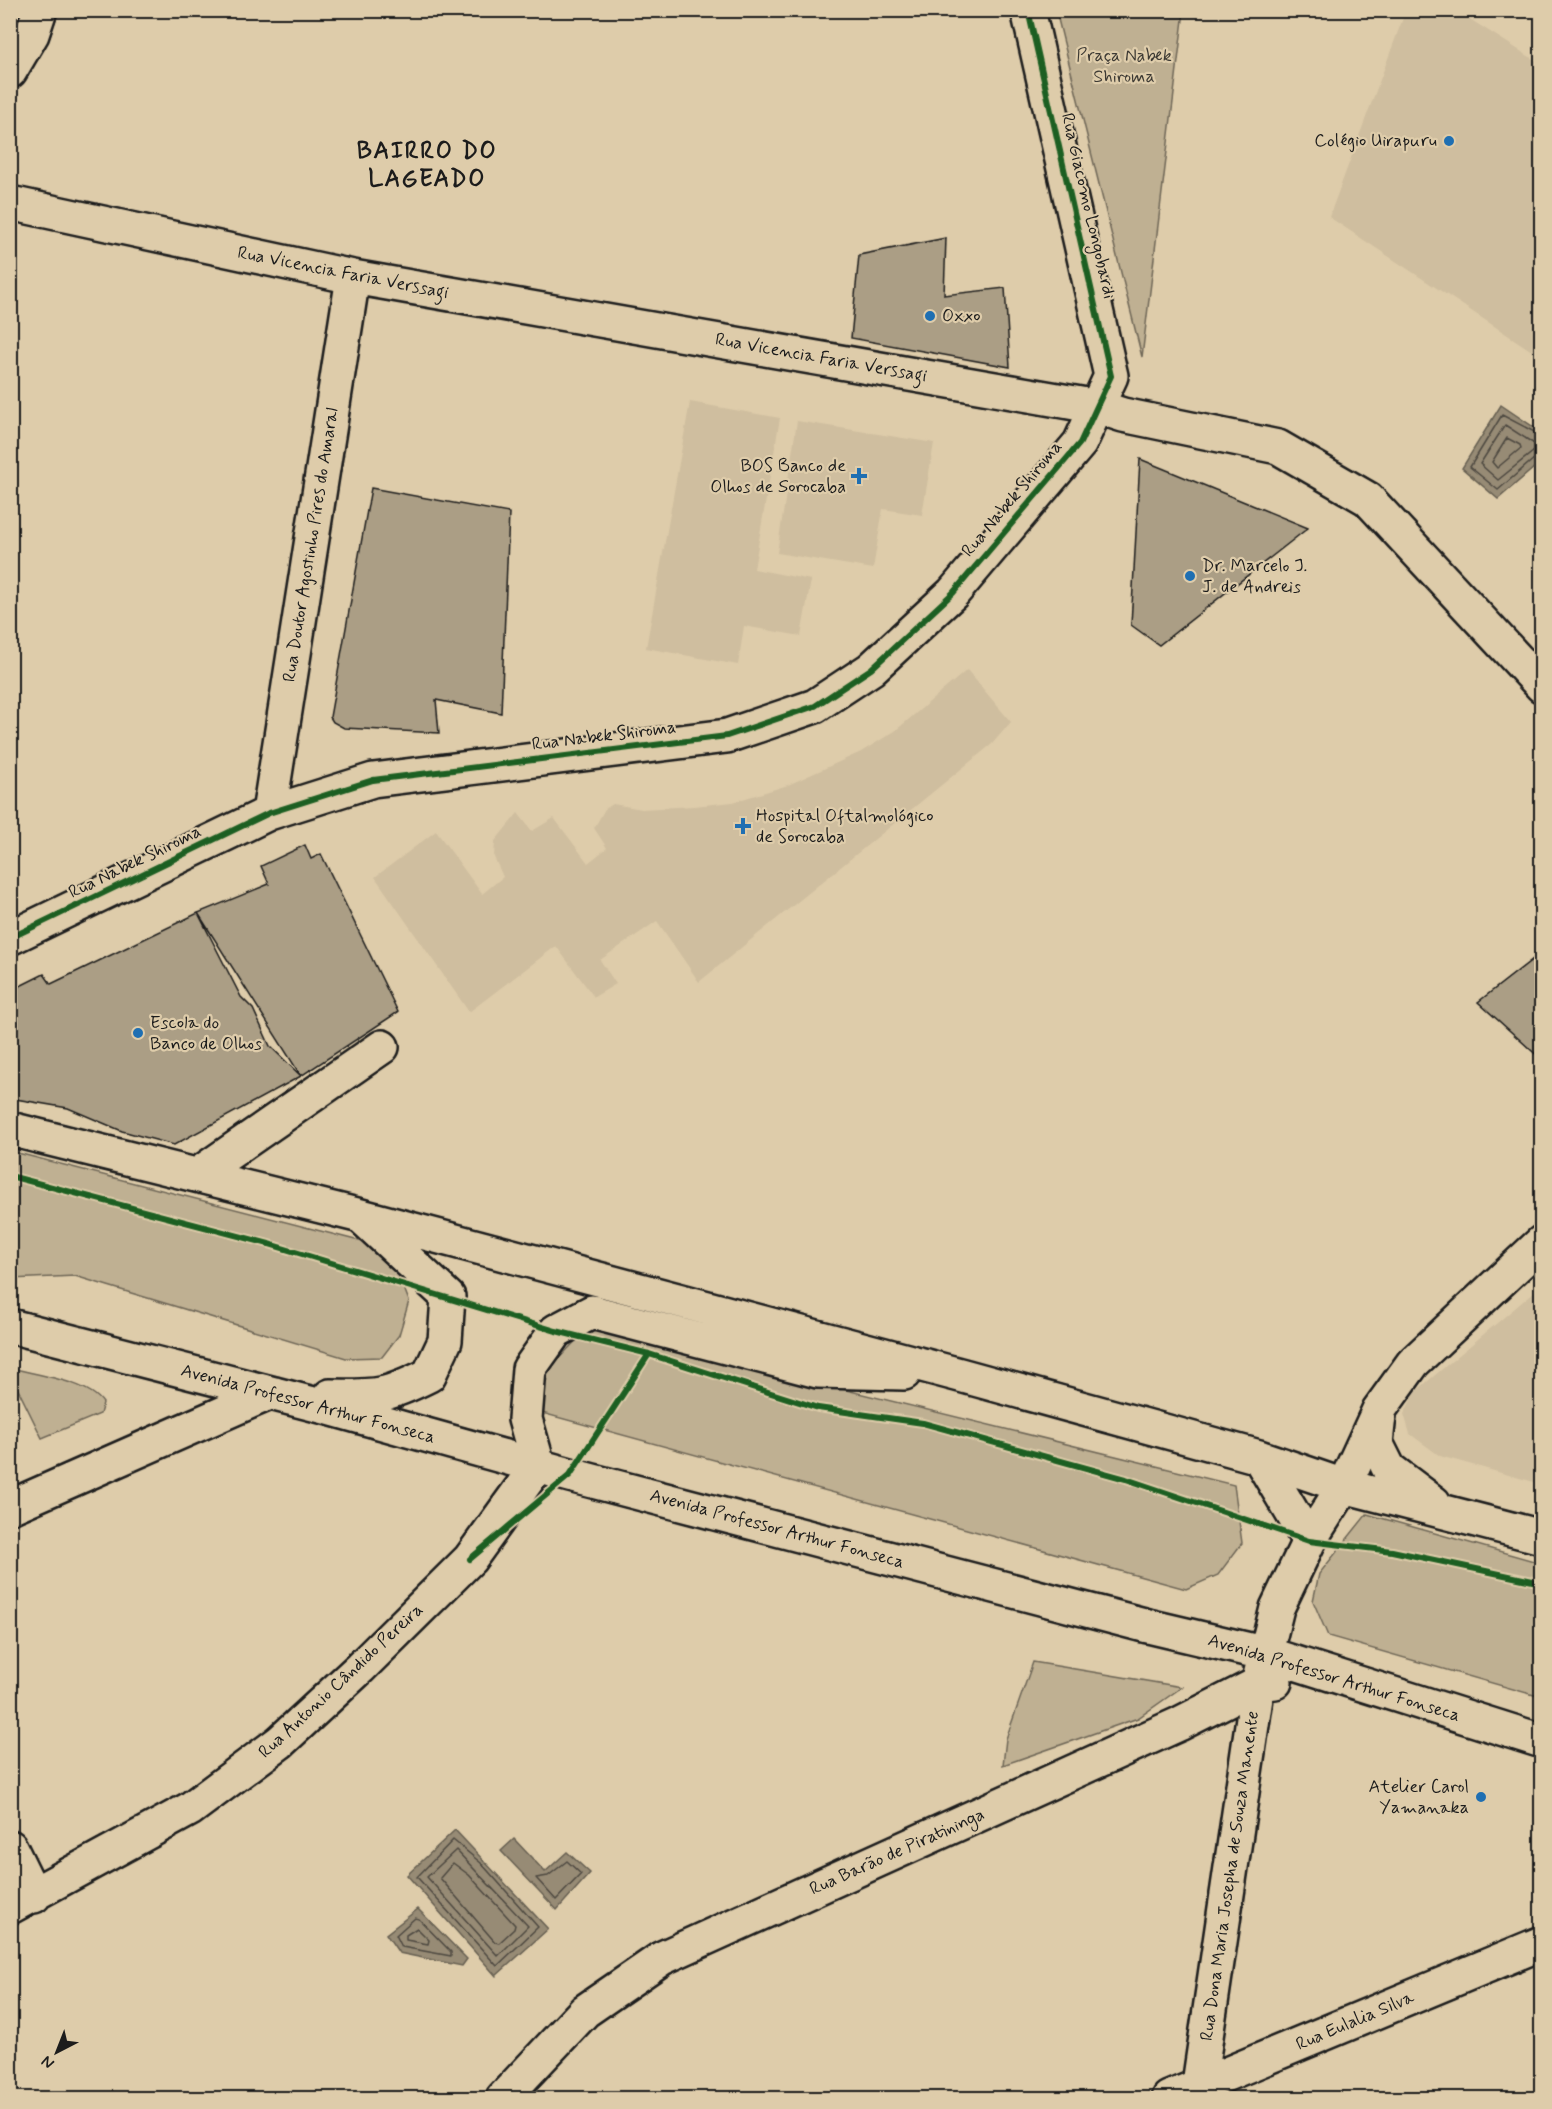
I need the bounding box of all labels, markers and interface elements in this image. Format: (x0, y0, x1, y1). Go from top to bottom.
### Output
park label: Praça Nabek Shiroma (1076, 44, 1172, 89)
street label: Rua Giacomo Longobardi (1054, 111, 1121, 301)
place label: Colégio Uirapuru (1314, 129, 1437, 153)
marker: Colégio Uirapuru (1442, 134, 1456, 148)
district label: BAIRRO DO LAGEADO (357, 136, 497, 195)
street label: Rua Vicencia Faria Verssagi (235, 241, 451, 307)
place label: Oxxo (942, 304, 980, 328)
marker: Oxxo (923, 309, 937, 323)
street label: Rua Vicencia Faria Verssagi (713, 328, 929, 390)
street label: Rua Doutor Agostinho Pires do Amaral (277, 406, 345, 684)
street label: Rua Nabek Shiroma (956, 436, 1068, 562)
place label: BOS Banco de Olhos de Sorocaba (710, 454, 846, 499)
marker: BOS Banco de Olhos de Sorocaba (850, 467, 868, 485)
place label: Dr. Marcelo J. J. de Andreis (1202, 554, 1307, 599)
marker: Dr. Marcelo J. J. de Andreis (1183, 569, 1197, 583)
street label: Rua Nabek Shiroma (530, 715, 678, 757)
place label: Hospital Oftalmológico de Sorocaba (756, 804, 934, 849)
marker: Hospital Oftalmológico de Sorocaba (734, 817, 752, 835)
street label: Rua Nabek Shiroma (64, 819, 206, 905)
place label: Escola do Banco de Olhos (150, 1011, 262, 1056)
marker: Escola do Banco de Olhos (131, 1026, 145, 1040)
street label: Avenida Professor Arthur Fonseca (178, 1358, 438, 1450)
street label: Avenida Professor Arthur Fonseca (647, 1483, 907, 1575)
street label: Rua Antonio Cândido Pereira (253, 1598, 429, 1764)
street label: Avenida Professor Arthur Fonseca (1205, 1628, 1463, 1728)
street label: Rua Dona Maria Josepha de Souza Manente (1195, 1709, 1265, 2043)
place label: Atelier Carol Yamanaka (1369, 1775, 1469, 1820)
marker: Atelier Carol Yamanaka (1474, 1790, 1488, 1804)
street label: Rua Barão de Piratininga (806, 1803, 989, 1902)
street label: Rua Eulalia Silva (1292, 1985, 1418, 2057)
north arrow (27, 2022, 87, 2082)
text: N (37, 2051, 59, 2073)

